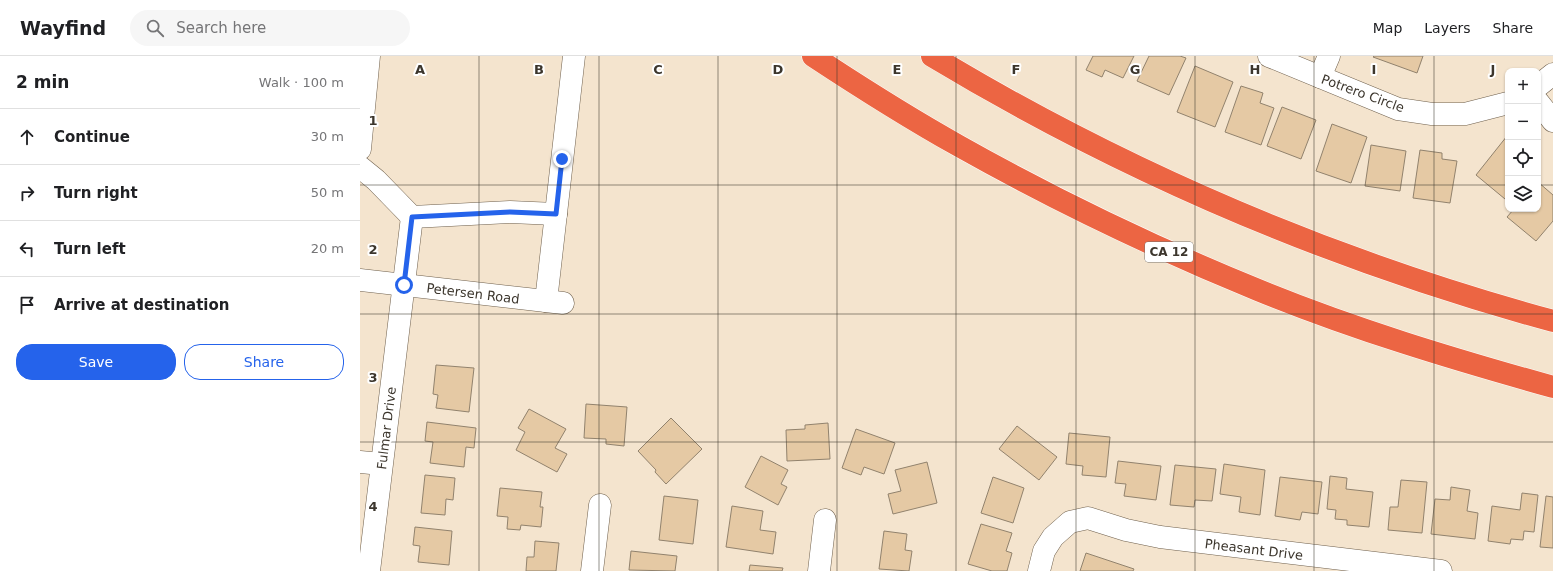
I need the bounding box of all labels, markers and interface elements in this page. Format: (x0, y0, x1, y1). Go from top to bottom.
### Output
search box (130, 10, 410, 46)
text: Wayfind (20, 17, 106, 39)
icon: search (144, 17, 166, 39)
text: Search here (176, 19, 266, 37)
text: Map (1373, 20, 1402, 36)
text: Layers (1424, 20, 1471, 36)
text: Share (1493, 20, 1533, 36)
text: A (415, 62, 425, 77)
text: B (534, 62, 544, 77)
text: C (653, 62, 663, 77)
text: D (773, 62, 784, 77)
text: E (893, 62, 901, 77)
text: F (1012, 62, 1020, 77)
text: G (1130, 62, 1140, 77)
text: H (1250, 62, 1260, 77)
text: I (1372, 62, 1376, 77)
text: J (1490, 62, 1495, 77)
map controls (1505, 68, 1541, 212)
button: + (1505, 68, 1541, 104)
text: 2 min (16, 72, 69, 92)
street label: Potrero Circle (1319, 72, 1406, 115)
text: Walk · 100 m (259, 75, 344, 90)
button: − (1505, 104, 1541, 140)
text: 1 (368, 113, 378, 128)
icon: ahead (16, 126, 38, 148)
text: Continue (54, 128, 130, 146)
text: 30 m (311, 129, 344, 144)
button: locate (1505, 140, 1541, 176)
route end (553, 150, 571, 168)
button: layers (1505, 176, 1541, 212)
icon: right (16, 182, 38, 204)
text: Turn right (54, 184, 138, 202)
text: 50 m (311, 185, 344, 200)
icon: left (16, 238, 38, 260)
text: Turn left (54, 240, 126, 258)
text: 20 m (311, 241, 344, 256)
text: 2 (368, 242, 378, 257)
road number: CA 12 (1145, 242, 1193, 262)
route start (395, 276, 413, 294)
street label: Petersen Road (426, 280, 520, 307)
icon: arrive (16, 294, 38, 316)
text: Arrive at destination (54, 296, 229, 314)
button: Save (16, 344, 176, 380)
button: Share (184, 344, 344, 380)
text: 3 (368, 370, 378, 385)
street label: Fulmar Drive (374, 386, 399, 470)
text: 4 (368, 499, 378, 514)
street label: Pheasant Drive (1204, 536, 1304, 563)

